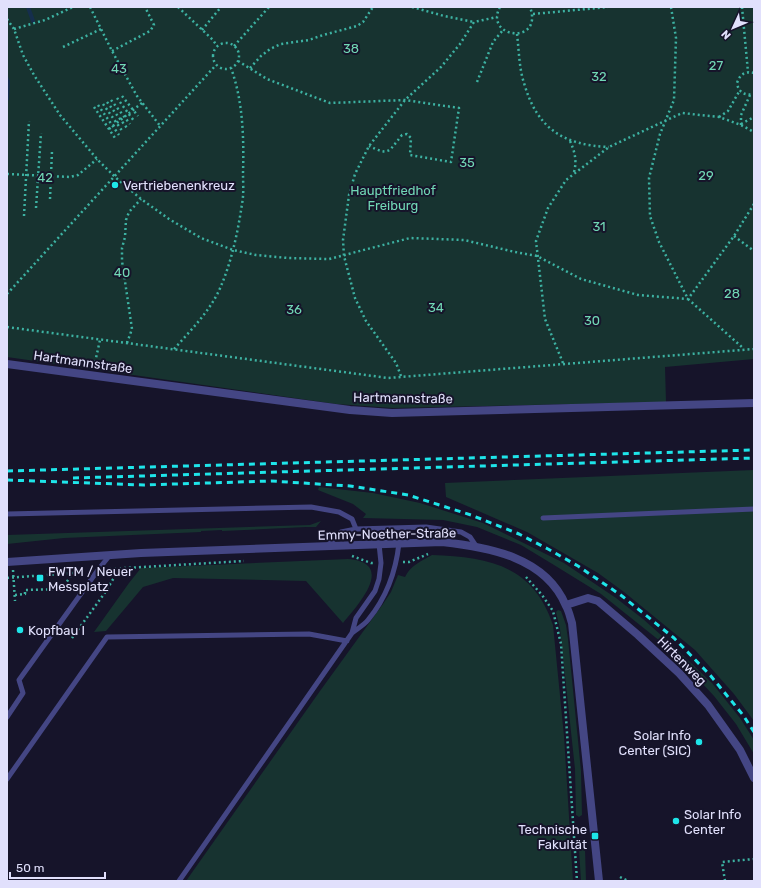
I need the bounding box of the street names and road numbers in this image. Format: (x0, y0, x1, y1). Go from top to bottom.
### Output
street label: Hartmannstraße (33, 348, 133, 376)
street label: Hartmannstraße (353, 390, 453, 406)
street label: Emmy-Noether-Straße (318, 525, 456, 543)
street label: Hirtenweg (654, 633, 710, 689)

